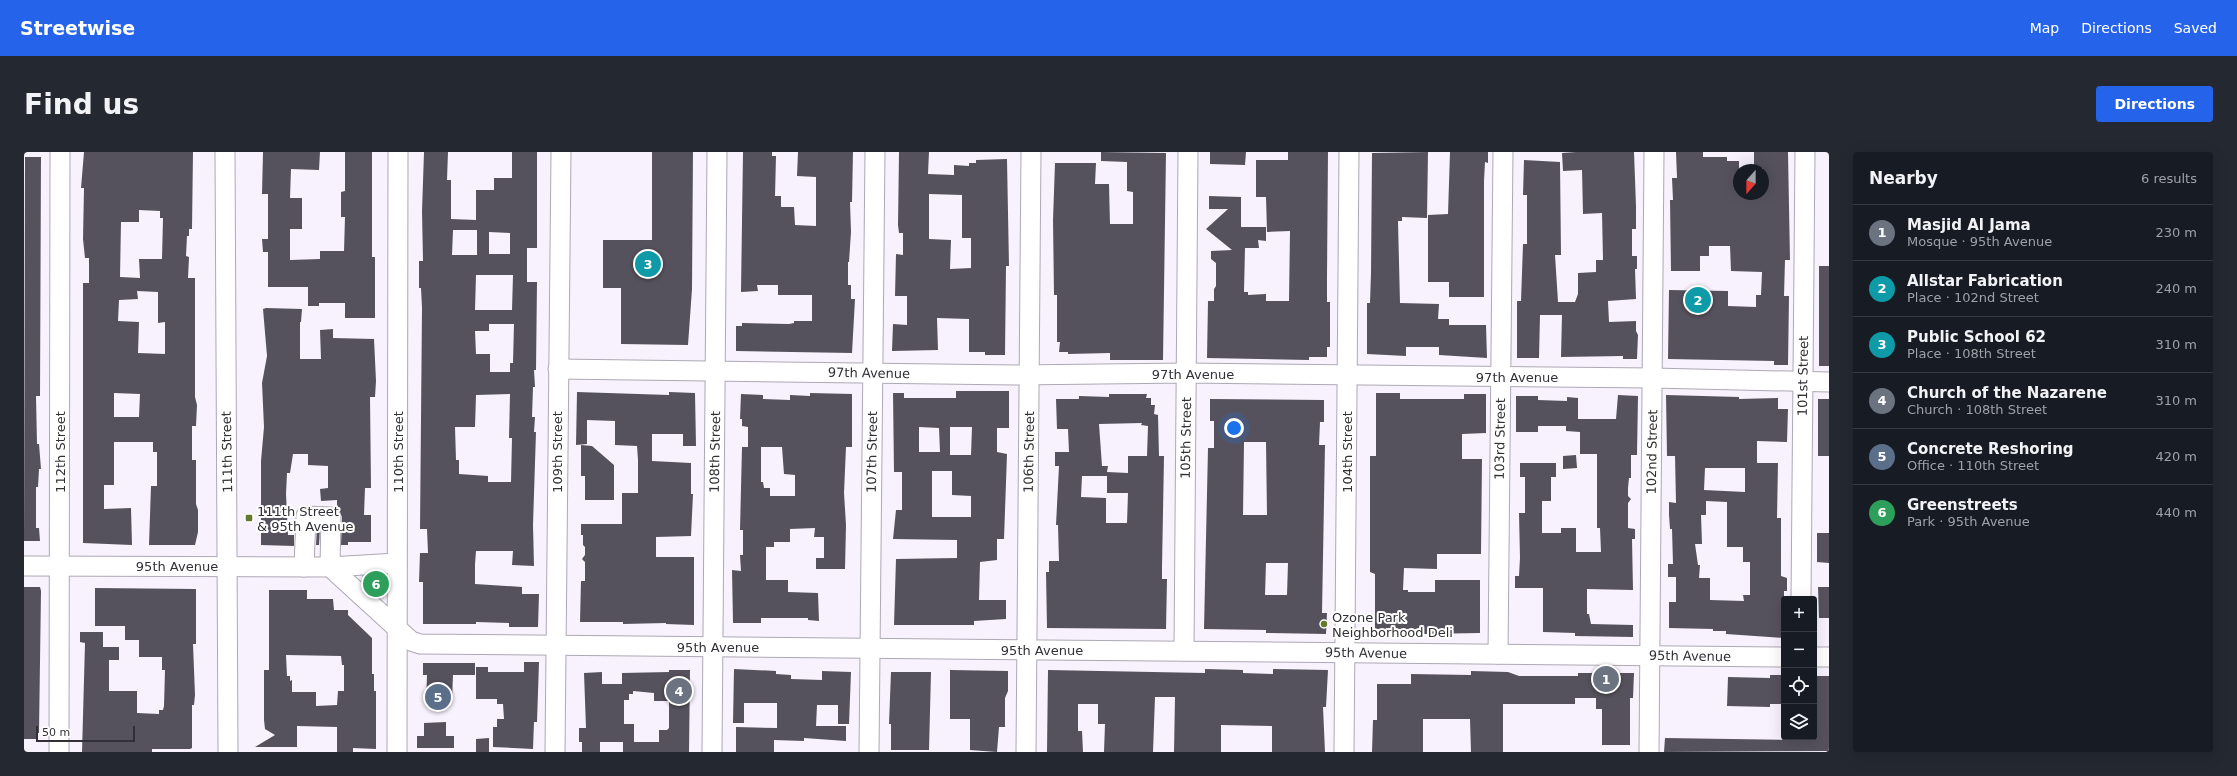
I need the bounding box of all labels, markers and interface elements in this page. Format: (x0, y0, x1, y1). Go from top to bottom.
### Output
text: Streetwise (20, 17, 135, 39)
text: Map (2030, 20, 2059, 36)
text: Directions (2081, 20, 2152, 36)
text: Saved (2174, 20, 2217, 36)
button: Directions (2096, 86, 2213, 122)
text: Find us (24, 88, 139, 121)
north arrow (1733, 164, 1769, 200)
text: Nearby (1869, 168, 1938, 188)
text: 6 results (2141, 171, 2197, 186)
text: Masjid Al Jama (1907, 216, 2031, 234)
text: 1 (1877, 225, 1887, 240)
text: 230 m (2155, 225, 2197, 240)
text: Mosque · 95th Avenue (1907, 234, 2052, 249)
pin: 3 (635, 249, 661, 279)
text: Allstar Fabrication (1907, 272, 2063, 290)
text: 2 (1877, 281, 1887, 296)
text: 240 m (2155, 281, 2197, 296)
pin: 2 (1685, 285, 1711, 315)
text: Place · 102nd Street (1907, 290, 2039, 305)
text: Public School 62 (1907, 328, 2046, 346)
street label: 101st Street (1795, 336, 1811, 416)
text: 3 (1877, 337, 1887, 352)
text: 310 m (2155, 337, 2197, 352)
text: Place · 108th Street (1907, 346, 2036, 361)
street label: 97th Avenue (828, 365, 910, 381)
street label: 97th Avenue (1152, 367, 1234, 382)
street label: 97th Avenue (1476, 370, 1558, 385)
text: Church of the Nazarene (1907, 384, 2107, 402)
text: 4 (1877, 393, 1887, 408)
text: 310 m (2155, 393, 2197, 408)
street label: 105th Street (1178, 397, 1194, 479)
street label: 103rd Street (1492, 398, 1508, 480)
text: Church · 108th Street (1907, 402, 2047, 417)
street label: 102nd Street (1644, 409, 1660, 495)
street label: 112th Street (53, 411, 68, 493)
street label: 111th Street (219, 411, 235, 493)
street label: 110th Street (391, 411, 406, 493)
street label: 109th Street (550, 411, 565, 493)
street label: 108th Street (707, 411, 723, 493)
street label: 107th Street (864, 411, 880, 493)
street label: 106th Street (1021, 411, 1037, 493)
street label: 104th Street (1340, 411, 1355, 493)
your location (1224, 418, 1244, 438)
text: Concrete Reshoring (1907, 440, 2074, 458)
text: 5 (1877, 449, 1887, 464)
text: 420 m (2155, 449, 2197, 464)
text: Office · 110th Street (1907, 458, 2039, 473)
text: Greenstreets (1907, 496, 2018, 514)
place label: 111th Street & 95th Avenue (257, 504, 354, 534)
text: 6 (1877, 505, 1887, 520)
text: 440 m (2155, 505, 2197, 520)
marker: 111th Street & 95th Avenue (244, 513, 254, 523)
text: Park · 95th Avenue (1907, 514, 2030, 529)
street label: 95th Avenue (136, 559, 218, 574)
pin: 6 (363, 569, 389, 599)
map controls (1781, 596, 1817, 740)
button: + (1781, 596, 1817, 632)
place label: Ozone Park Neighborhood Deli (1332, 610, 1453, 640)
marker: Ozone Park Neighborhood Deli (1319, 619, 1329, 629)
button: − (1781, 632, 1817, 668)
street label: 95th Avenue (677, 640, 759, 655)
street label: 95th Avenue (1001, 643, 1083, 658)
street label: 95th Avenue (1325, 645, 1407, 661)
street label: 95th Avenue (1649, 648, 1731, 664)
pin: 1 (1593, 664, 1619, 694)
button: locate (1781, 668, 1817, 704)
pin: 4 (666, 676, 692, 706)
pin: 5 (425, 682, 451, 712)
button: layers (1781, 704, 1817, 740)
scale bar (36, 724, 135, 743)
text: 50 m (42, 726, 70, 739)

